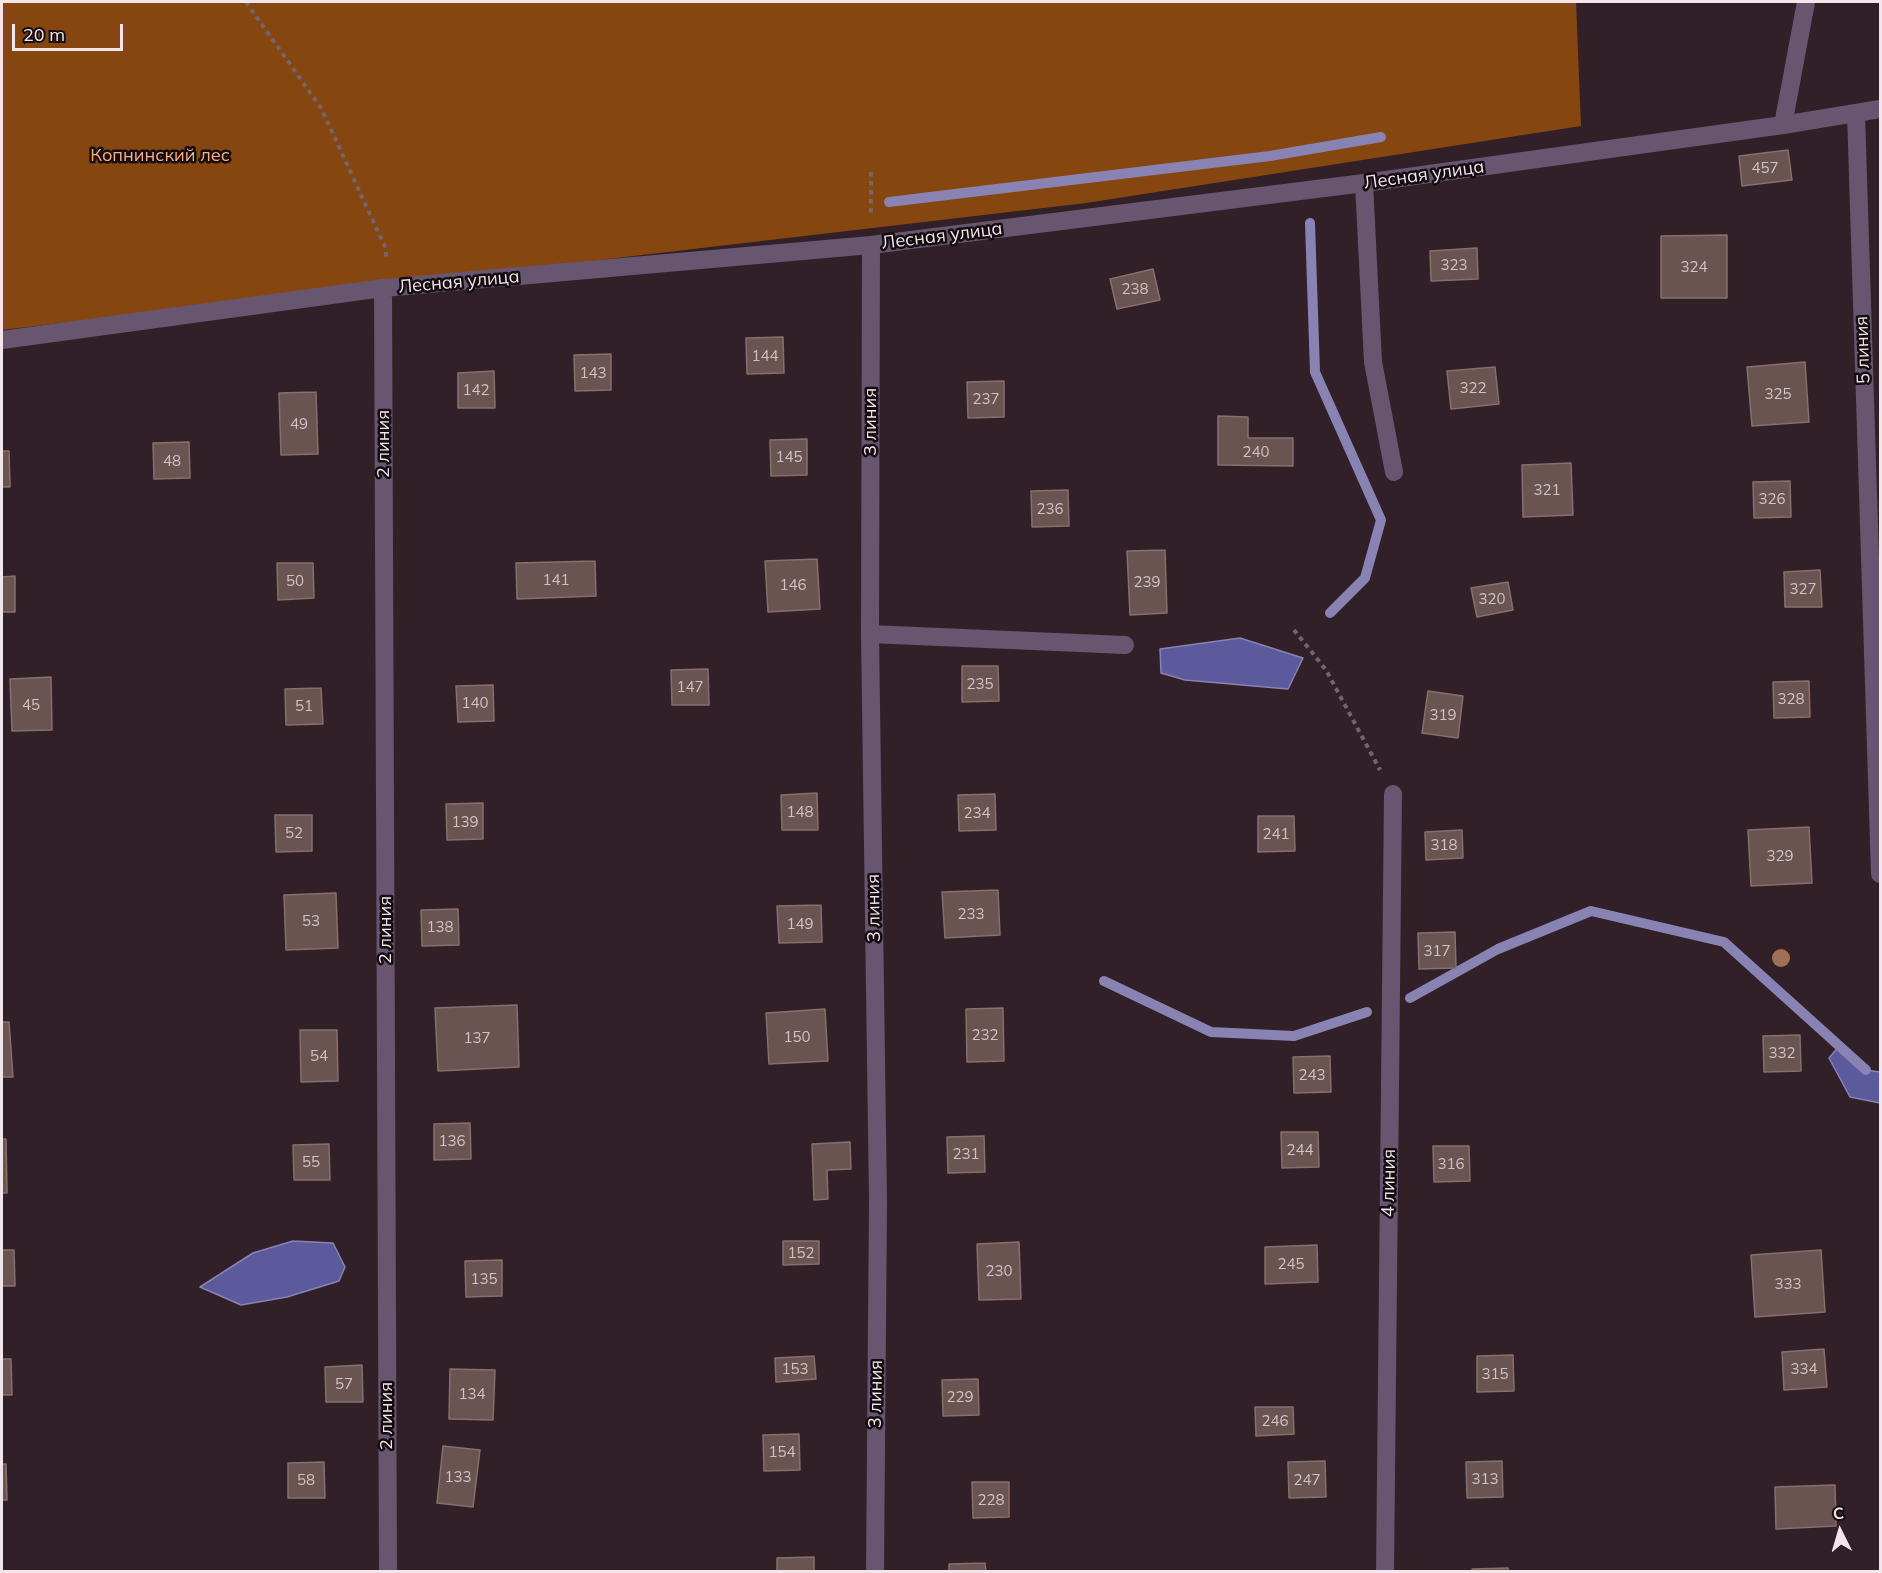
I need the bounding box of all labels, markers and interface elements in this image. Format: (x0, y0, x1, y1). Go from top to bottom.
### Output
scale bar (15, 12, 126, 50)
text: 20 m (23, 23, 65, 46)
park label: Копнинский лес (90, 145, 230, 167)
street label: Лесная улица (1362, 156, 1486, 194)
house number: 457 (1752, 159, 1778, 177)
street label: Лесная улица (880, 218, 1004, 254)
house number: 323 (1441, 256, 1467, 274)
house number: 324 (1681, 258, 1707, 276)
street label: Лесная улица (398, 266, 520, 298)
house number: 238 (1122, 280, 1148, 298)
street label: 5 линия (1851, 316, 1875, 384)
house number: 144 (752, 347, 778, 365)
house number: 143 (580, 364, 606, 382)
house number: 322 (1460, 379, 1486, 397)
house number: 142 (463, 381, 489, 399)
house number: 325 (1765, 385, 1791, 403)
street label: 3 линия (860, 388, 882, 456)
house number: 237 (973, 390, 999, 408)
street label: 2 линия (373, 410, 395, 478)
house number: 49 (290, 415, 308, 433)
house number: 240 (1243, 443, 1269, 461)
house number: 145 (776, 448, 802, 466)
house number: 48 (163, 452, 181, 470)
house number: 321 (1534, 481, 1560, 499)
house number: 326 (1759, 490, 1785, 508)
house number: 236 (1037, 500, 1063, 518)
house number: 141 (543, 571, 569, 589)
house number: 50 (286, 572, 304, 590)
house number: 239 (1134, 573, 1160, 591)
house number: 146 (780, 576, 806, 594)
house number: 327 (1790, 580, 1816, 598)
house number: 320 (1479, 590, 1505, 608)
house number: 235 (967, 675, 993, 693)
house number: 147 (677, 678, 703, 696)
house number: 328 (1778, 690, 1804, 708)
house number: 140 (462, 694, 488, 712)
house number: 45 (22, 696, 40, 714)
house number: 51 (295, 697, 313, 715)
house number: 319 (1430, 706, 1456, 724)
house number: 148 (787, 803, 813, 821)
house number: 234 (964, 804, 990, 822)
house number: 139 (452, 813, 478, 831)
house number: 52 (285, 824, 303, 842)
house number: 241 (1263, 825, 1289, 843)
house number: 318 (1431, 836, 1457, 854)
house number: 329 (1767, 847, 1793, 865)
street label: 3 линия (863, 874, 885, 942)
street label: 2 линия (375, 896, 397, 964)
house number: 233 (958, 905, 984, 923)
house number: 53 (302, 912, 320, 930)
house number: 149 (787, 915, 813, 933)
house number: 138 (427, 918, 453, 936)
house number: 317 (1424, 942, 1450, 960)
house number: 232 (972, 1026, 998, 1044)
house number: 150 (784, 1028, 810, 1046)
house number: 137 (464, 1029, 490, 1047)
house number: 332 (1769, 1044, 1795, 1062)
house number: 54 (310, 1047, 328, 1065)
house number: 243 (1299, 1066, 1325, 1084)
house number: 136 (439, 1132, 465, 1150)
house number: 244 (1287, 1141, 1313, 1159)
house number: 231 (953, 1145, 979, 1163)
street label: 4 линия (1378, 1149, 1400, 1217)
house number: 55 (302, 1153, 320, 1171)
house number: 316 (1438, 1155, 1464, 1173)
house number: 152 (788, 1244, 814, 1262)
house number: 245 (1278, 1255, 1304, 1273)
house number: 230 (986, 1262, 1012, 1280)
house number: 135 (471, 1270, 497, 1288)
house number: 333 (1775, 1275, 1801, 1293)
house number: 153 (782, 1360, 808, 1378)
street label: 3 линия (865, 1360, 887, 1428)
house number: 334 (1791, 1360, 1817, 1378)
house number: 315 (1482, 1365, 1508, 1383)
house number: 57 (335, 1375, 353, 1393)
street label: 2 линия (376, 1382, 398, 1450)
house number: 134 (459, 1385, 485, 1403)
house number: 229 (947, 1388, 973, 1406)
house number: 246 (1262, 1412, 1288, 1430)
house number: 154 (769, 1443, 795, 1461)
house number: 133 (445, 1468, 471, 1486)
house number: 313 (1472, 1470, 1498, 1488)
house number: 58 (297, 1471, 315, 1489)
house number: 247 (1294, 1471, 1320, 1489)
house number: 228 (978, 1491, 1004, 1509)
north arrow (1810, 1501, 1870, 1561)
text: С (1832, 1503, 1845, 1524)

